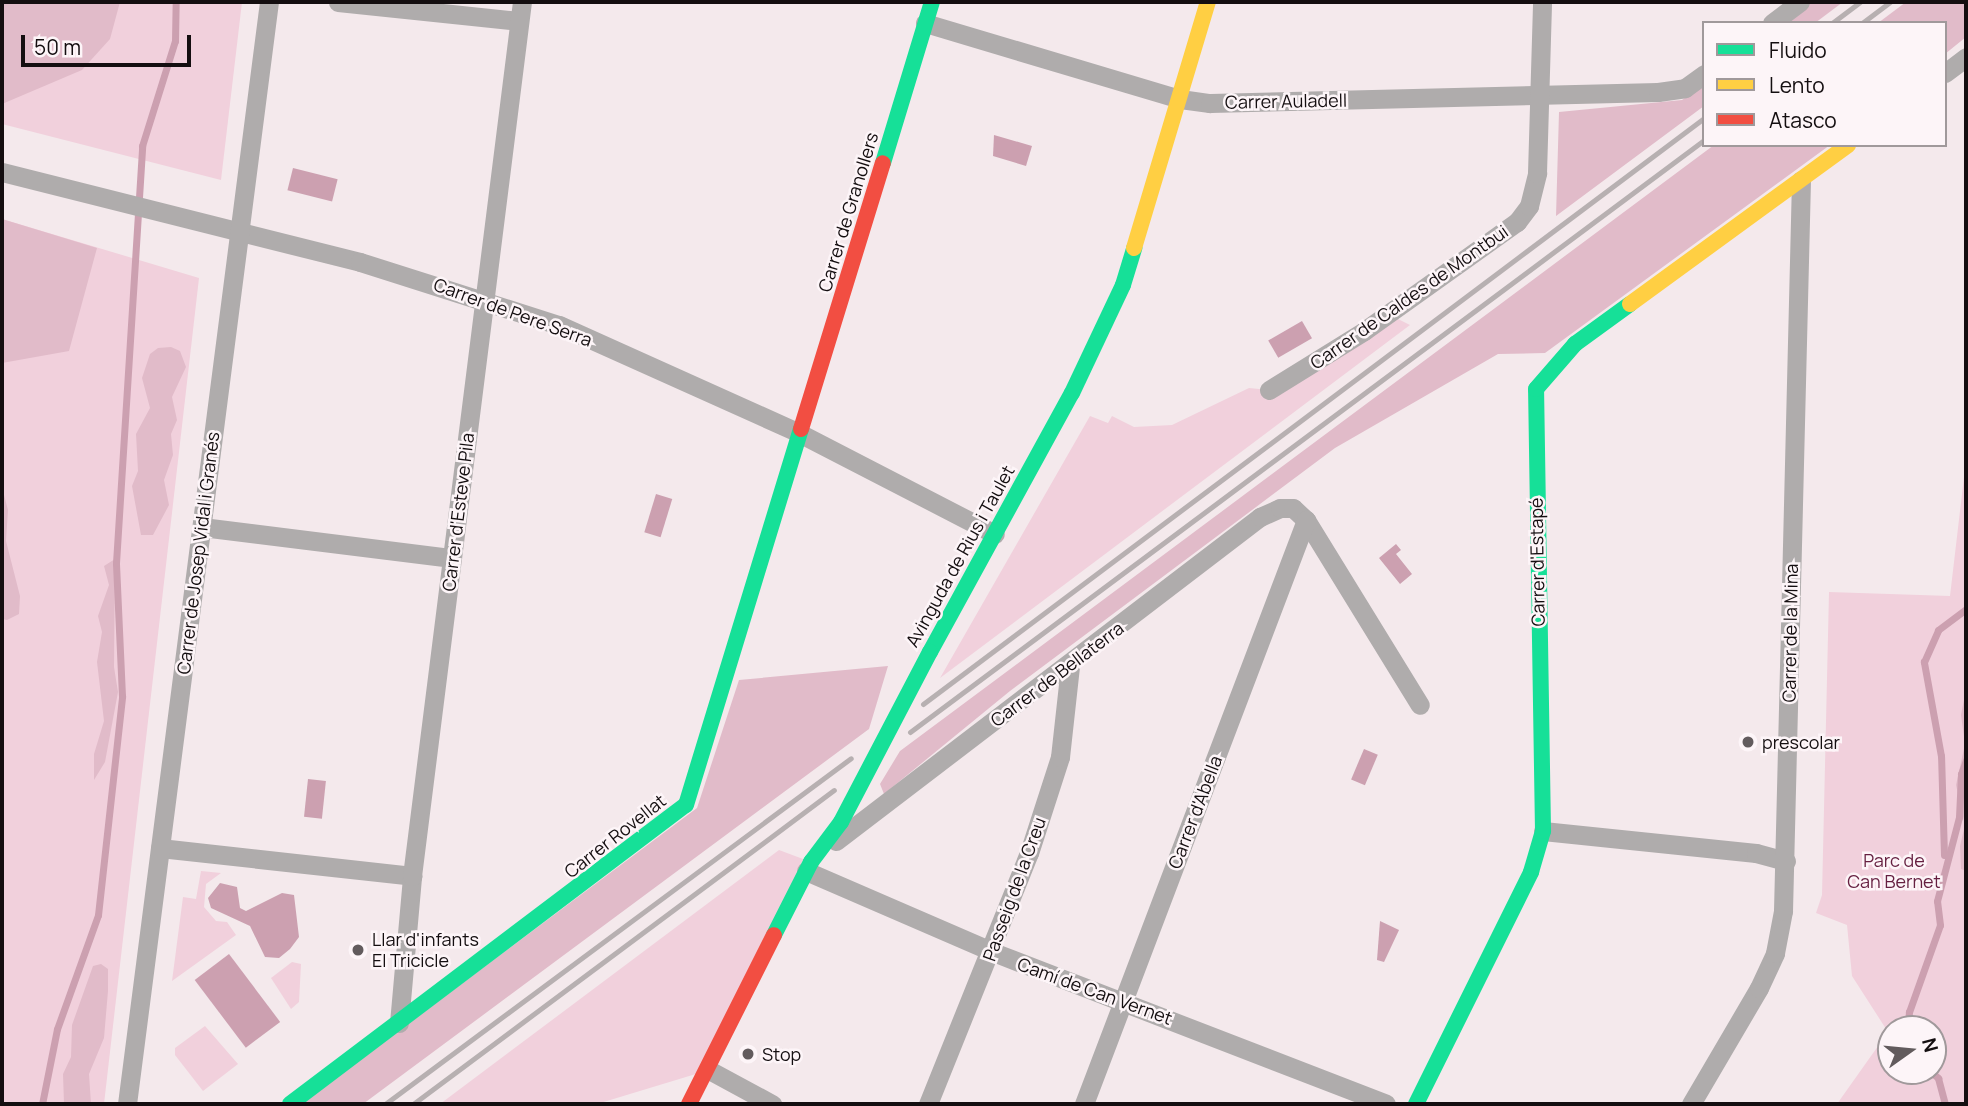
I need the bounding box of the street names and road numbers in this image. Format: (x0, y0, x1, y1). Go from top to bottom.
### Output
street label: Carrer Auladell (1225, 89, 1347, 113)
street label: Carrer de Granollers (813, 130, 883, 294)
street label: Carrer de Caldes de Montbui (1306, 220, 1512, 374)
street label: Carrer de Pere Serra (431, 273, 595, 351)
street label: Carrer de Josep Vidal i Granés (172, 430, 224, 676)
street label: Carrer d'Esteve Pila (438, 431, 478, 593)
street label: Avinguda de Rius i Taulet (901, 461, 1019, 651)
street label: Carrer d'Estapé (1525, 497, 1549, 627)
street label: Carrer de la Mina (1778, 563, 1802, 703)
street label: Carrer de Bellaterra (986, 617, 1128, 731)
street label: Carrer d'Abella (1163, 752, 1227, 872)
street label: Carrer Rovellat (560, 790, 670, 882)
street label: Passeig de la Creu (978, 814, 1050, 964)
street label: Camí de Can Vernet (1015, 953, 1175, 1029)

